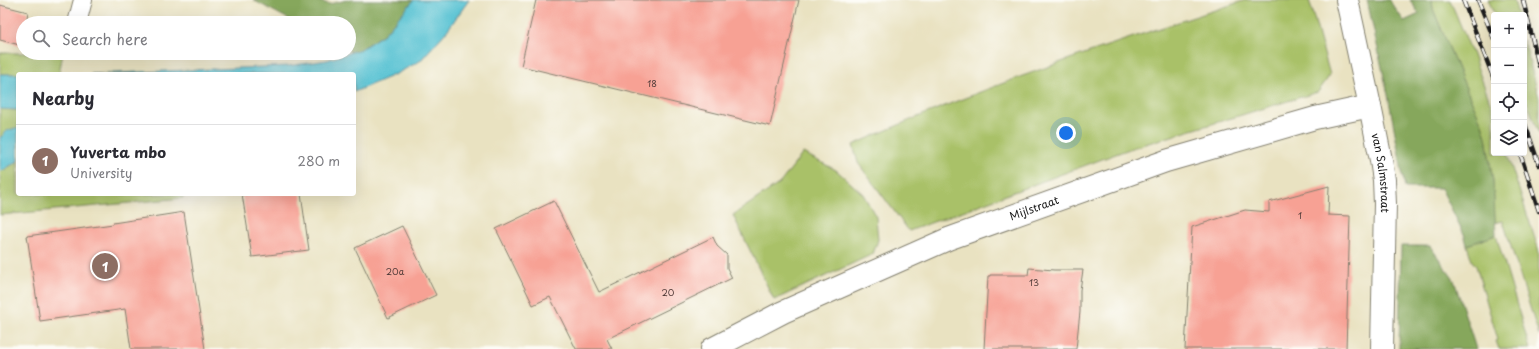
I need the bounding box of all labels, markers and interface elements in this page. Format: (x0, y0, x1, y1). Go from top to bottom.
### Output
map controls (1491, 12, 1527, 156)
button: + (1491, 12, 1527, 48)
search box (16, 16, 356, 60)
icon: search (30, 27, 52, 49)
text: Search here (62, 27, 148, 50)
button: − (1491, 48, 1527, 84)
house number: 18 (647, 76, 657, 90)
button: locate (1491, 84, 1527, 120)
text: Nearby (32, 85, 94, 111)
button: layers (1491, 120, 1527, 156)
your location (1056, 123, 1076, 143)
street label: van Salmstraat (1368, 131, 1394, 214)
text: Yuverta mbo (70, 140, 166, 163)
text: 1 (42, 151, 48, 170)
text: 280 m (298, 151, 340, 170)
text: University (70, 163, 132, 182)
street label: Mijlstraat (1007, 191, 1061, 224)
house number: 1 (1298, 208, 1302, 222)
pin: 1 (92, 251, 118, 281)
house number: 20a (386, 264, 405, 278)
house number: 13 (1029, 275, 1039, 289)
house number: 20 (662, 285, 675, 299)

